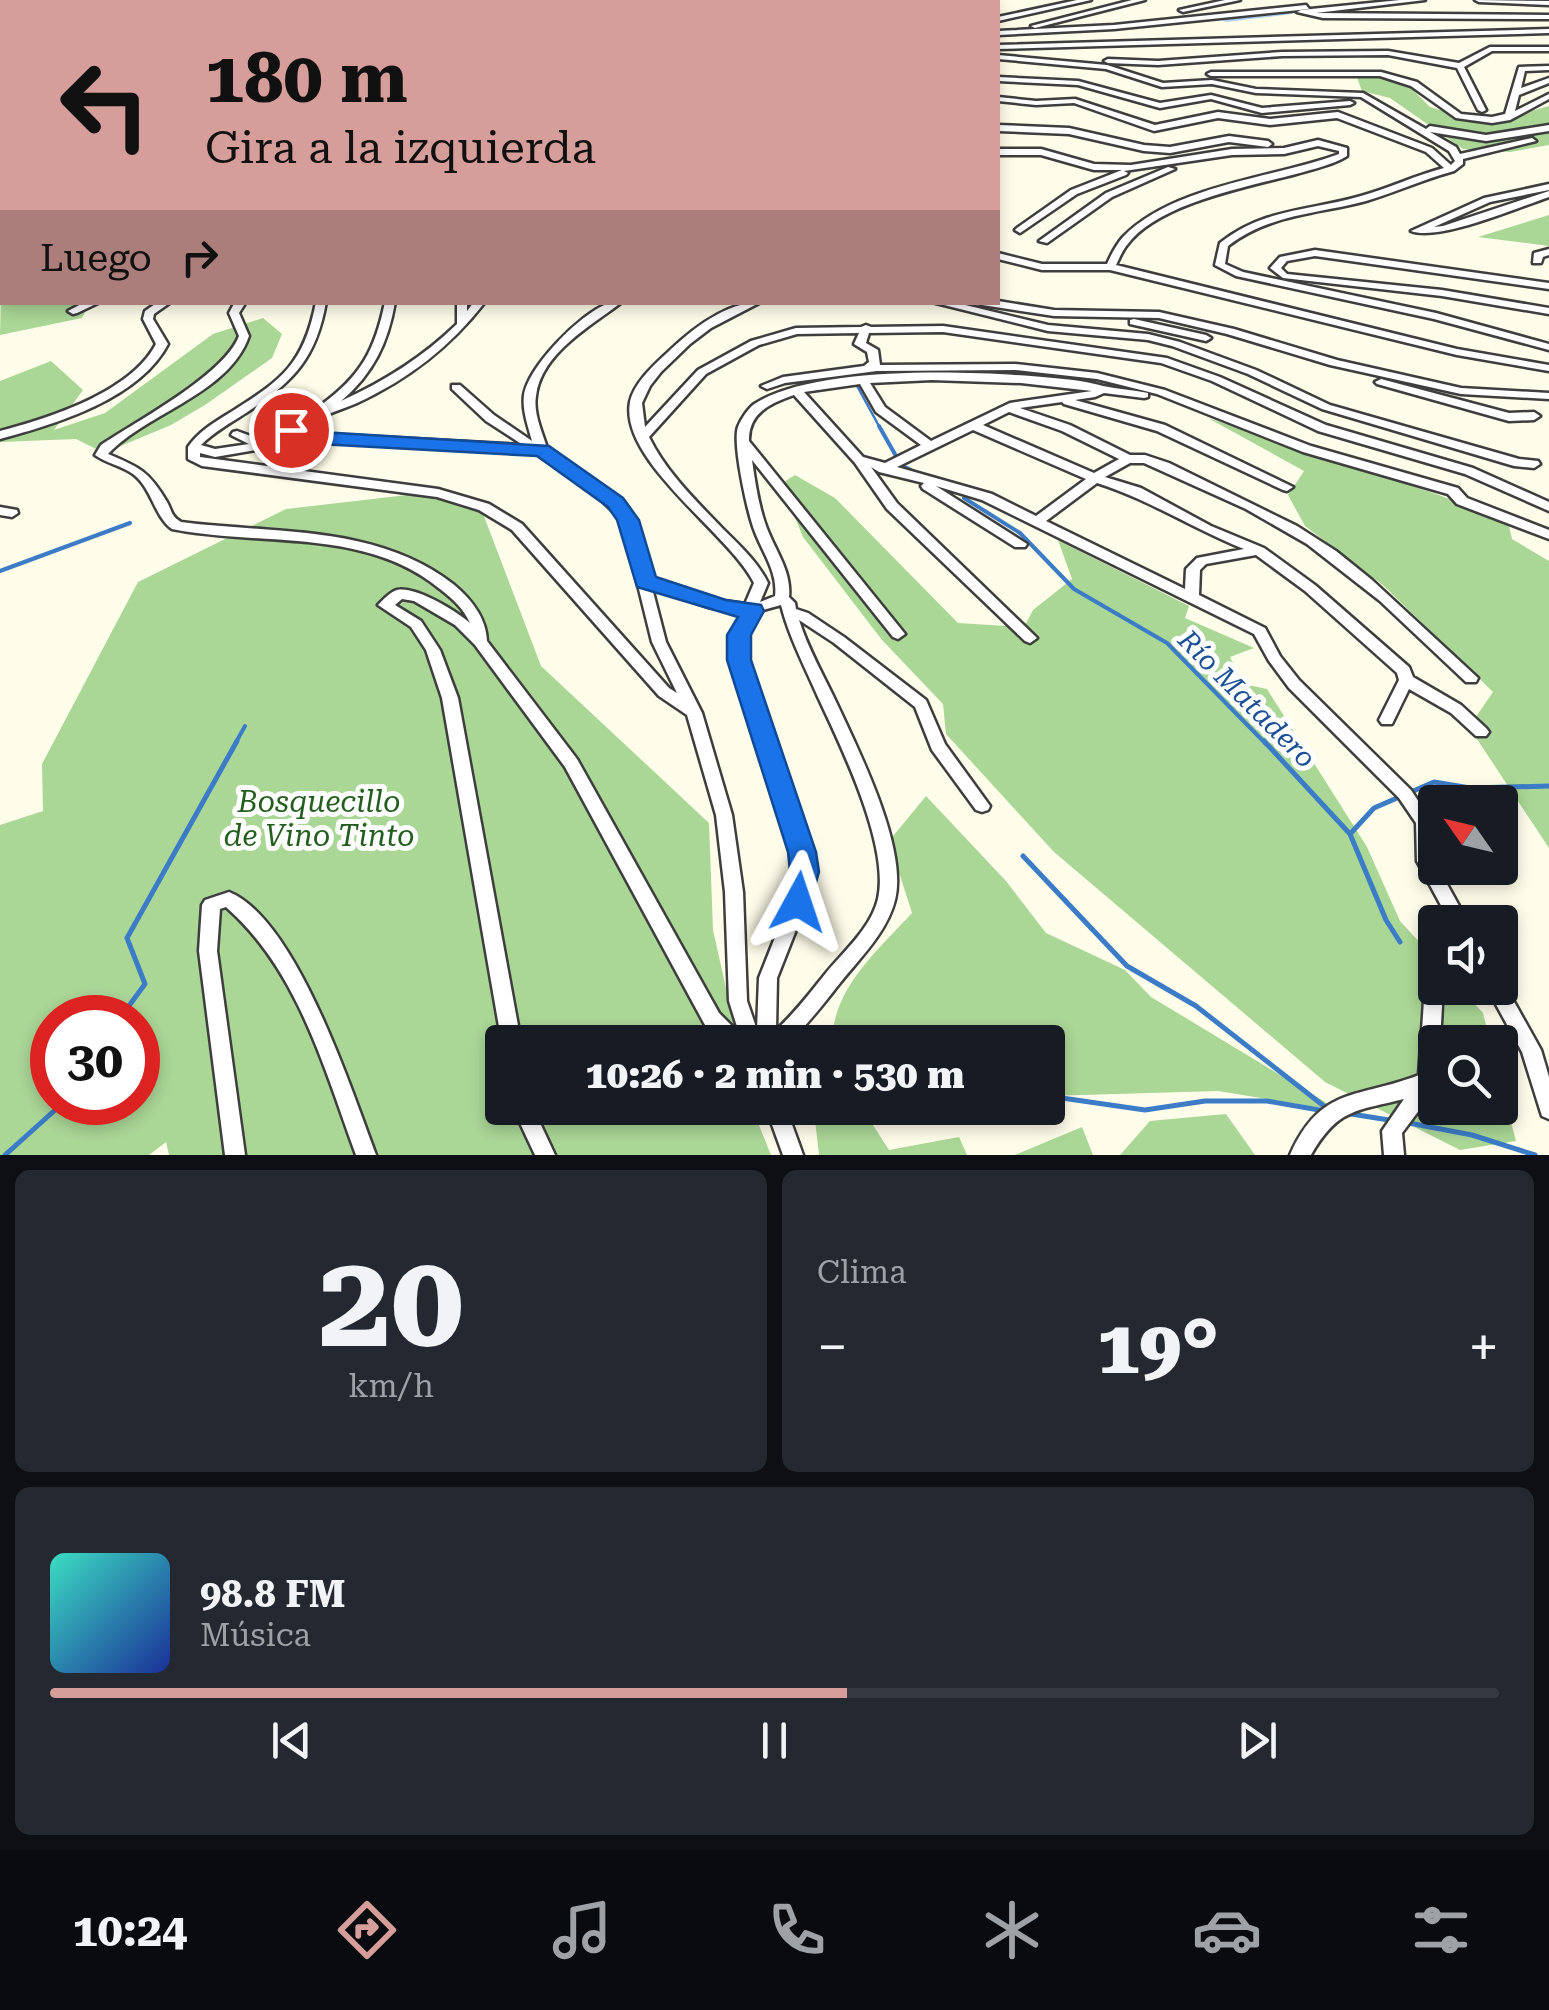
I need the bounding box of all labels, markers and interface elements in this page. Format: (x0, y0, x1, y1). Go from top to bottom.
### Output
text: 180 m (205, 37, 408, 119)
icon: left (40, 40, 170, 170)
text: Gira a la izquierda (205, 121, 596, 174)
icon: right (172, 230, 227, 285)
text: Luego (40, 236, 152, 280)
pin (249, 388, 334, 473)
icon: arrive (264, 403, 319, 458)
water label: Río Matadero (1171, 623, 1323, 775)
park label: Bosquecillo de Vino Tinto (223, 784, 415, 853)
north arrow (1418, 785, 1518, 885)
map controls (1418, 785, 1518, 1125)
position arrow (746, 850, 850, 954)
button: sound (1418, 905, 1518, 1005)
speed limit sign: 30 (30, 995, 160, 1125)
button: search (1418, 1025, 1518, 1125)
text: 10:26 · 2 min · 530 m (585, 1053, 965, 1097)
text: 20 (318, 1225, 464, 1378)
text: Clima (817, 1253, 907, 1291)
text: 19° (1097, 1303, 1219, 1391)
text: − (817, 1315, 848, 1379)
text: + (1468, 1315, 1499, 1379)
text: km/h (348, 1367, 434, 1405)
text: 98.8 FM (200, 1572, 346, 1616)
text: Música (200, 1616, 311, 1654)
icon: previous (264, 1713, 319, 1768)
icon: pause (747, 1713, 802, 1768)
icon: next (1230, 1713, 1285, 1768)
icon: directions (332, 1895, 402, 1965)
icon: music (547, 1895, 617, 1965)
icon: phone (762, 1895, 832, 1965)
icon: climate (977, 1895, 1047, 1965)
icon: car (1192, 1895, 1262, 1965)
icon: filters (1406, 1895, 1476, 1965)
text: 10:24 (72, 1904, 187, 1957)

